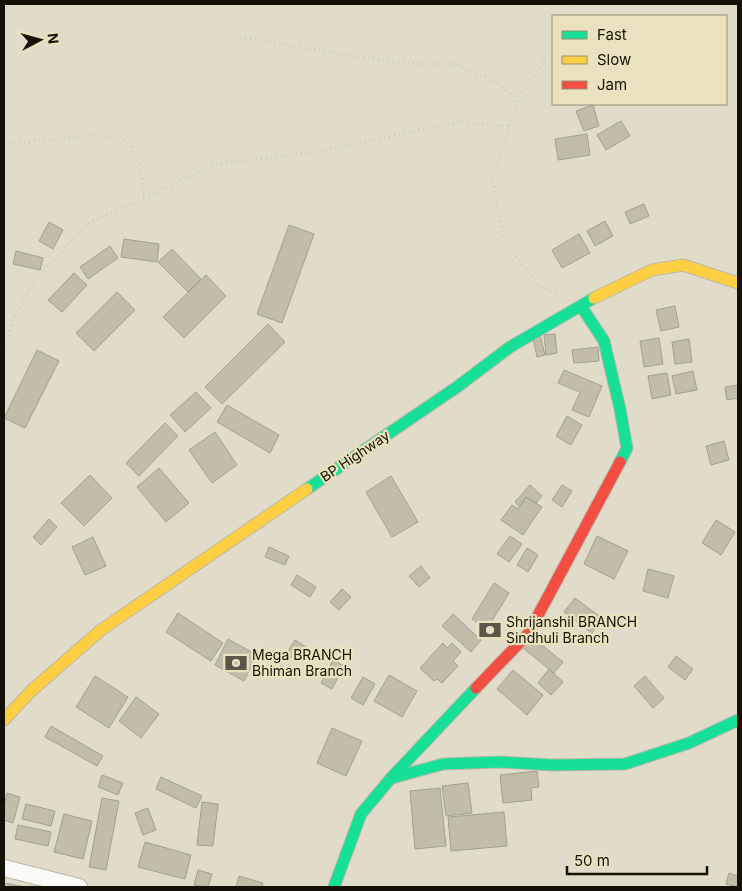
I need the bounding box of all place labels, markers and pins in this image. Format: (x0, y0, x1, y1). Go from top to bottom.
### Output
place label: Shrijanshil BRANCH Sindhuli Branch (506, 613, 637, 646)
bank icon: Shrijanshil BRANCH Sindhuli Branch (477, 617, 503, 643)
place label: Mega BRANCH Bhiman Branch (252, 646, 352, 679)
bank icon: Mega BRANCH Bhiman Branch (223, 650, 249, 676)

